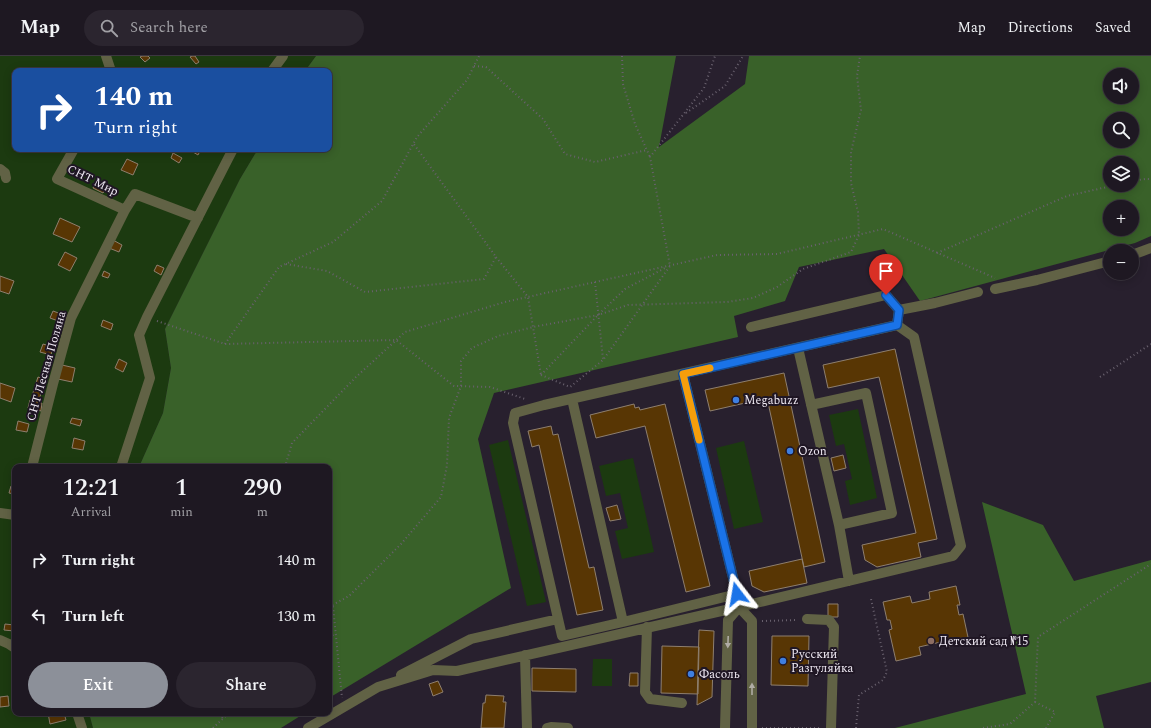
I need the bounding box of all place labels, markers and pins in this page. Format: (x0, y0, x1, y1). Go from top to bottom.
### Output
pin (869, 254, 903, 295)
place label: Megabuzz (744, 391, 799, 410)
marker: Megabuzz (731, 395, 741, 405)
place label: Ozon (798, 442, 827, 461)
marker: Ozon (785, 446, 795, 456)
place label: Детский сад №15 (939, 632, 1028, 651)
marker: Детский сад №15 (926, 636, 936, 646)
place label: Русский Разгуляйка (791, 645, 853, 678)
marker: Русский Разгуляйка (778, 656, 788, 666)
place label: Фасоль (699, 665, 740, 684)
marker: Фасоль (686, 669, 696, 679)

